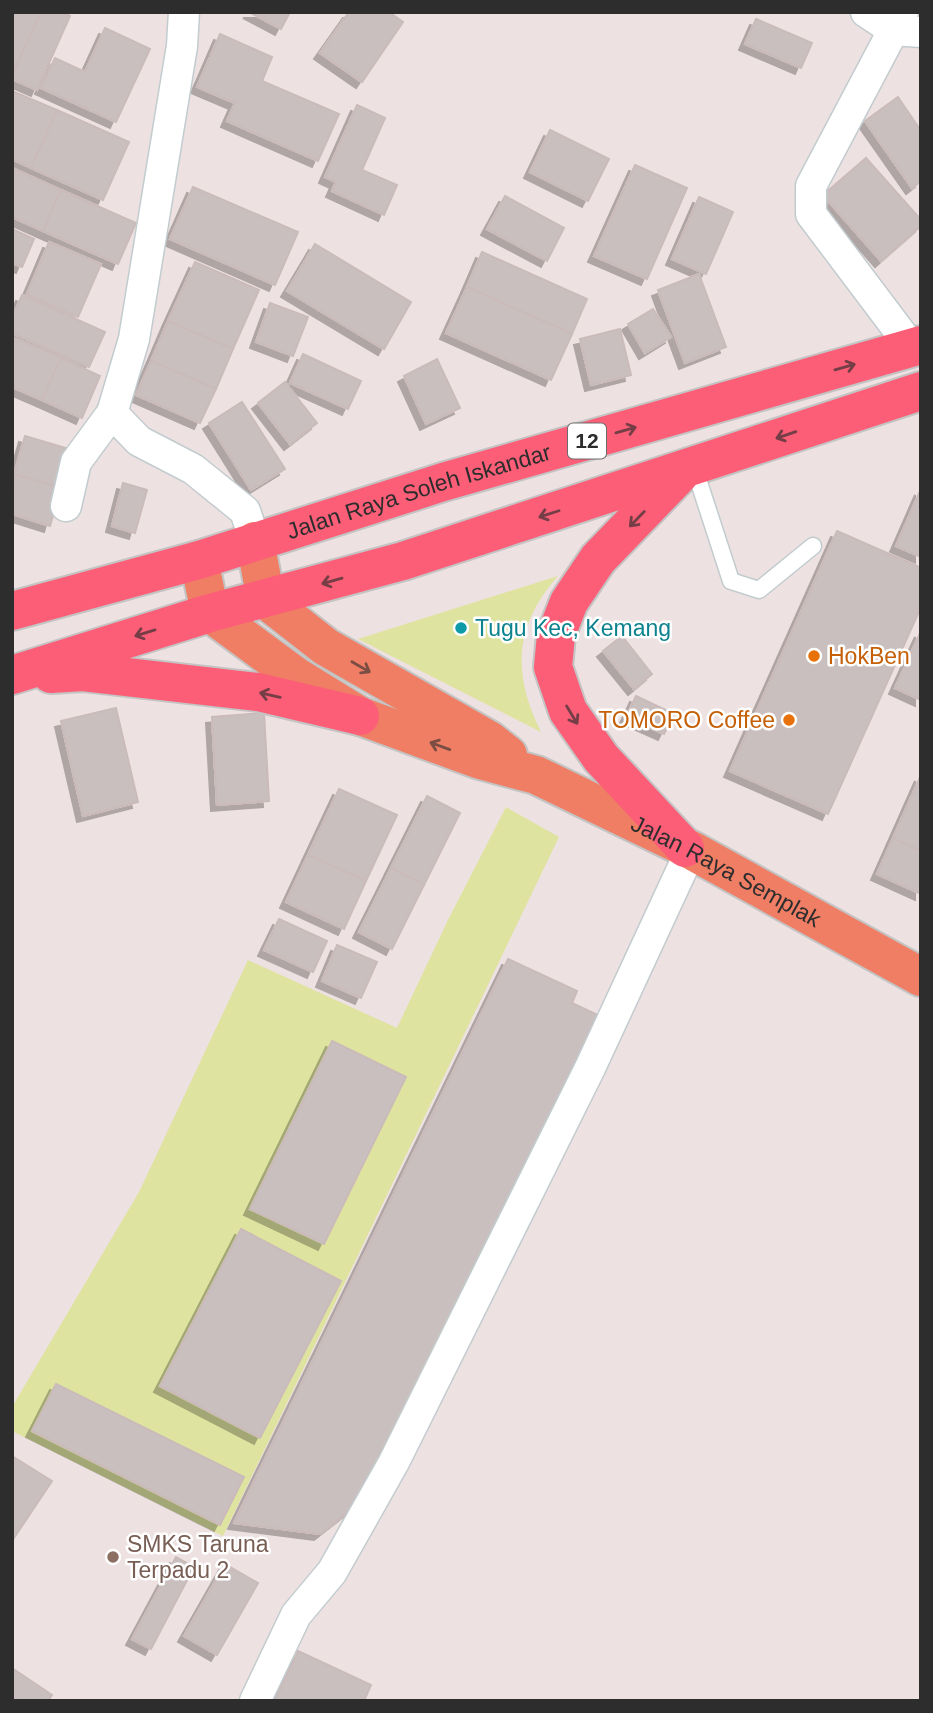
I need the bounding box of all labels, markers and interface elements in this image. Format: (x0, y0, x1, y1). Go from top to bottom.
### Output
one-way arrow (833, 360, 855, 373)
one-way arrow (615, 422, 637, 435)
road number: 12 (568, 424, 606, 458)
one-way arrow (775, 429, 797, 442)
street label: Jalan Raya Soleh Iskandar (283, 439, 554, 544)
one-way arrow (538, 508, 560, 521)
one-way arrow (628, 510, 645, 527)
one-way arrow (321, 575, 344, 588)
place label: Tugu Kec, Kemang (475, 615, 671, 641)
marker: Tugu Kec, Kemang (453, 620, 469, 636)
one-way arrow (134, 628, 156, 641)
place label: HokBen (828, 643, 910, 669)
marker: HokBen (806, 648, 822, 664)
one-way arrow (351, 660, 371, 674)
one-way arrow (259, 688, 282, 701)
one-way arrow (566, 705, 580, 725)
place label: TOMORO Coffee (598, 707, 775, 733)
marker: TOMORO Coffee (781, 712, 797, 728)
one-way arrow (430, 739, 452, 751)
street label: Jalan Raya Semplak (627, 810, 826, 932)
place label: SMKS Taruna Terpadu 2 (127, 1531, 269, 1583)
marker: SMKS Taruna Terpadu 2 (105, 1549, 121, 1565)

